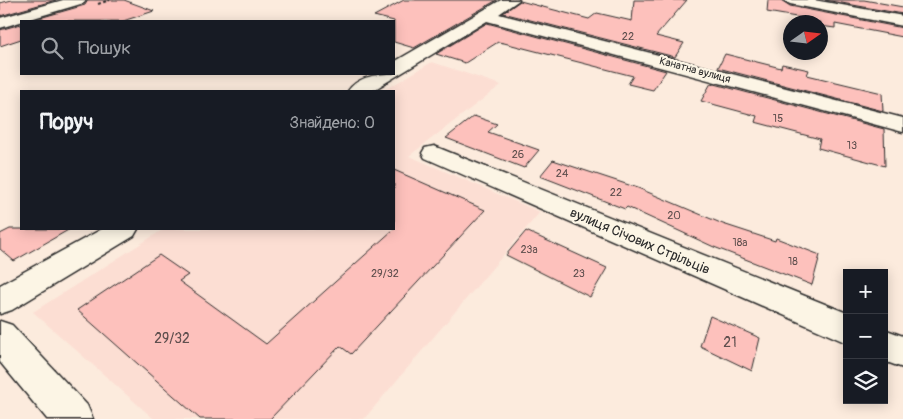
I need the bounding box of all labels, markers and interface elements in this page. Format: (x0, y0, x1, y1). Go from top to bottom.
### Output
north arrow (783, 15, 828, 60)
search box (20, 20, 395, 75)
house number: 22 (622, 30, 634, 43)
icon: search (38, 34, 66, 62)
text: Пошук (78, 36, 131, 60)
street label: Канатна вулиця (658, 54, 732, 86)
text: Поруч (40, 109, 93, 136)
house number: 15 (773, 112, 783, 125)
text: Знайдено: 0 (290, 113, 375, 133)
house number: 13 (847, 139, 857, 152)
house number: 26 (512, 148, 524, 161)
house number: 24 (556, 167, 569, 180)
house number: 22 (610, 186, 622, 199)
street label: вулиця Січових Стрільців (567, 204, 713, 278)
house number: 20 (667, 209, 681, 222)
house number: 18а (733, 236, 747, 249)
house number: 23а (520, 243, 538, 256)
house number: 18 (788, 255, 798, 268)
house number: 29/32 (371, 267, 399, 280)
house number: 23 (573, 267, 585, 280)
map controls (843, 269, 888, 404)
button: + (843, 269, 888, 314)
button: − (843, 314, 888, 359)
house number: 29/32 (154, 330, 190, 347)
house number: 21 (723, 334, 737, 351)
button: layers (843, 359, 888, 404)

